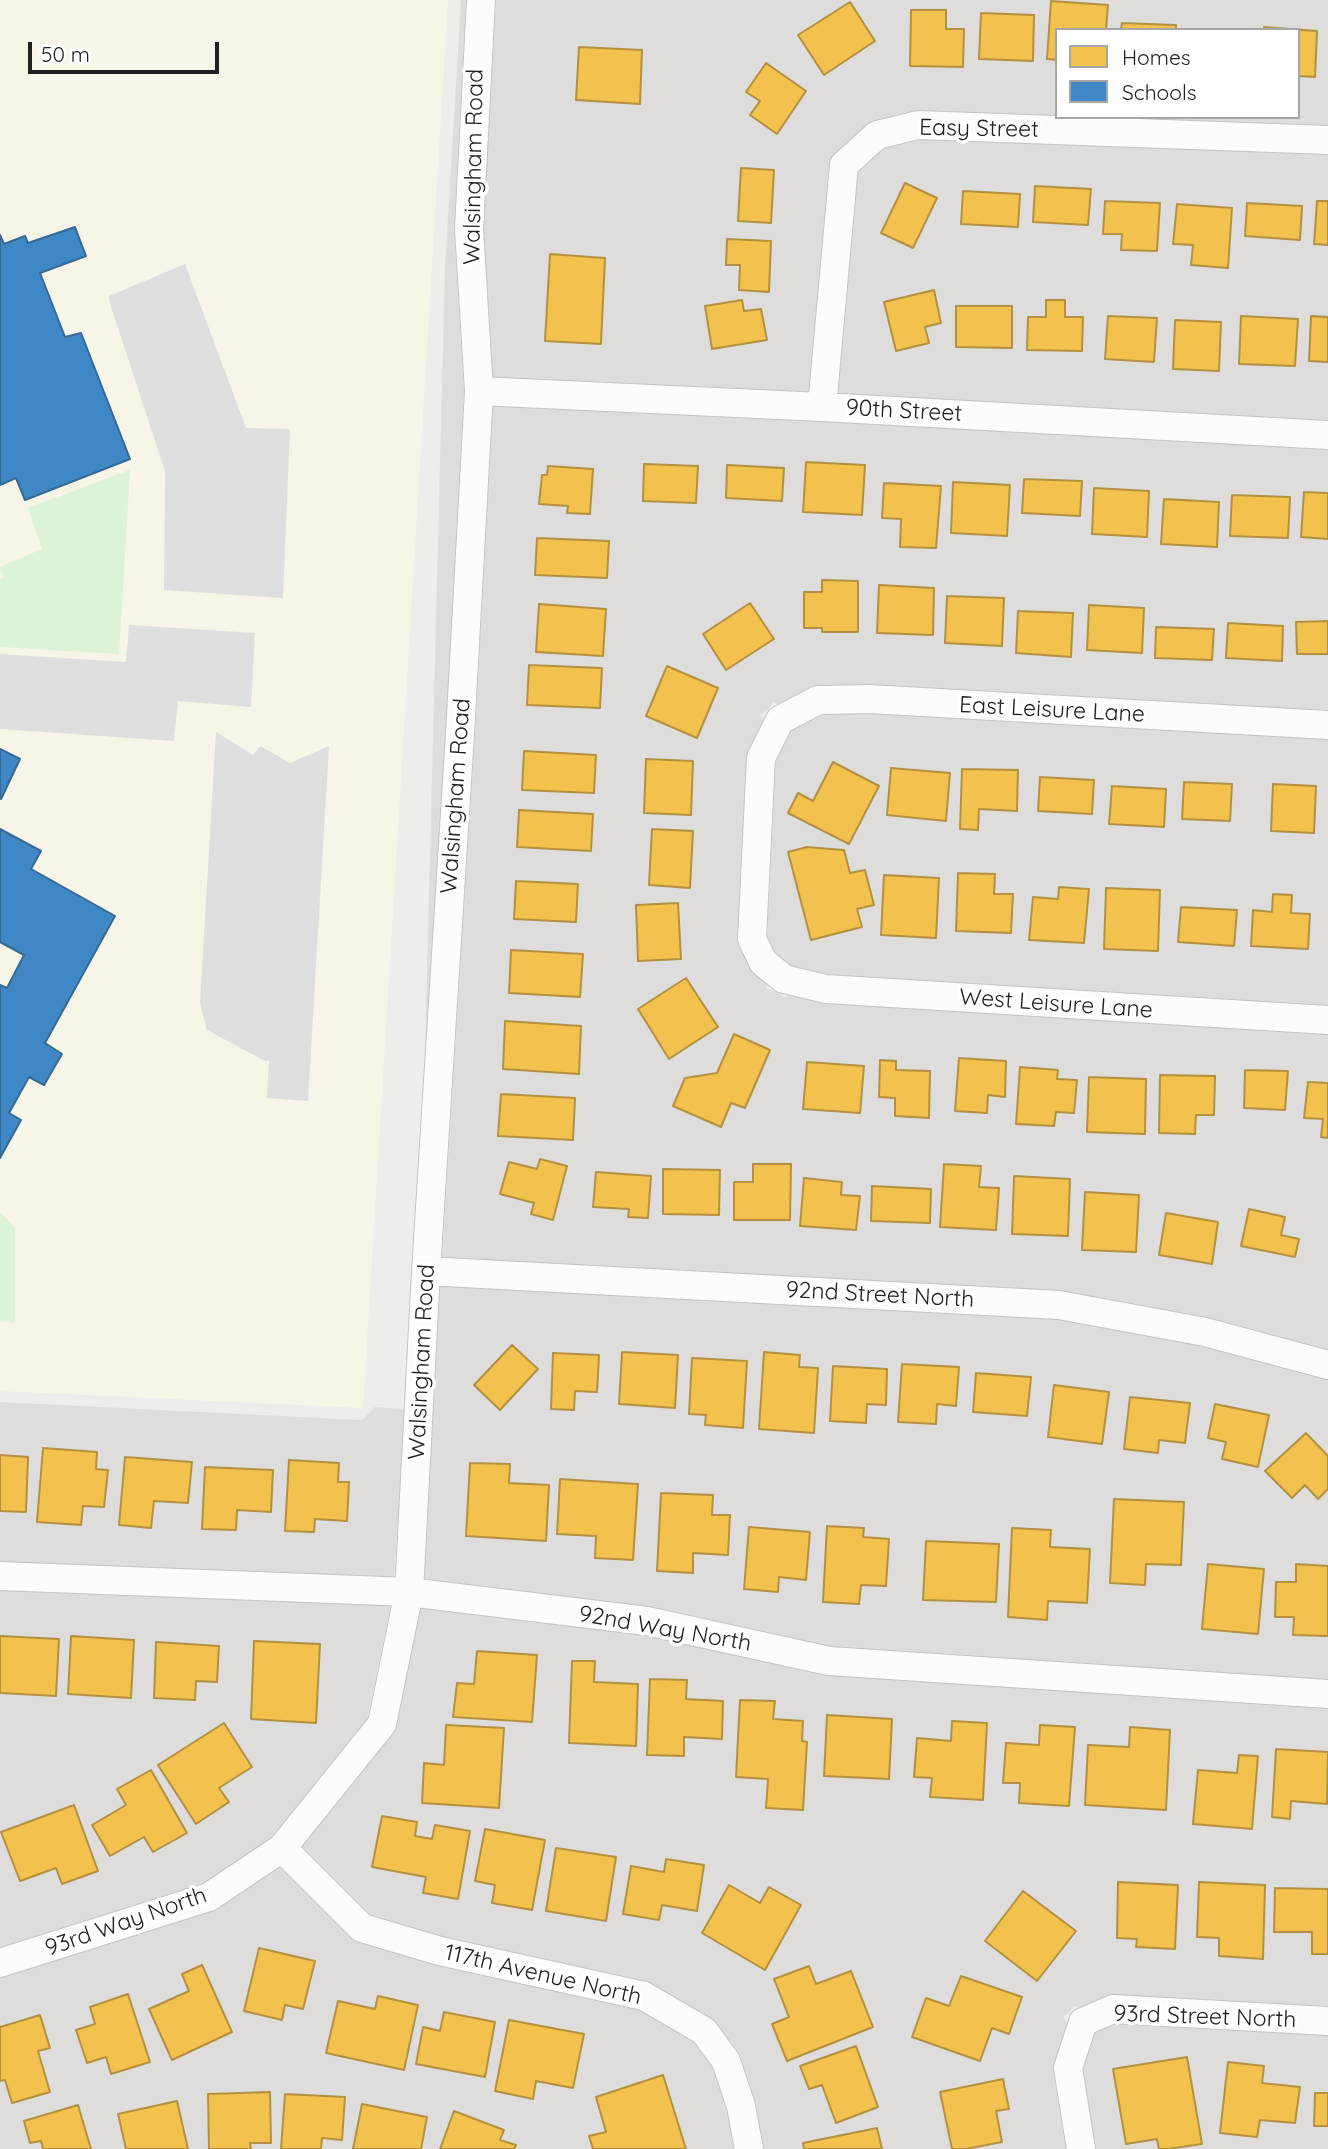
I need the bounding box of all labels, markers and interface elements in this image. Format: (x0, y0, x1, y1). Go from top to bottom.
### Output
scale bar (32, 28, 222, 72)
legend (1055, 28, 1300, 119)
text: 50 m (41, 41, 90, 67)
text: Homes (1122, 44, 1191, 70)
street label: Walsingham Road (458, 69, 490, 265)
text: Schools (1122, 79, 1197, 105)
street label: Easy Street (919, 114, 1039, 144)
street label: 90th Street (845, 394, 963, 428)
street label: East Leisure Lane (958, 691, 1146, 729)
street label: Walsingham Road (435, 697, 477, 895)
street label: West Leisure Lane (958, 983, 1154, 1025)
street label: Walsingham Road (403, 1263, 441, 1461)
street label: 92nd Street North (785, 1276, 975, 1314)
street label: 92nd Way North (577, 1600, 753, 1658)
street label: 93rd Way North (42, 1881, 210, 1963)
street label: 117th Avenue North (442, 1939, 644, 2011)
street label: 93rd Street North (1113, 2000, 1297, 2034)

